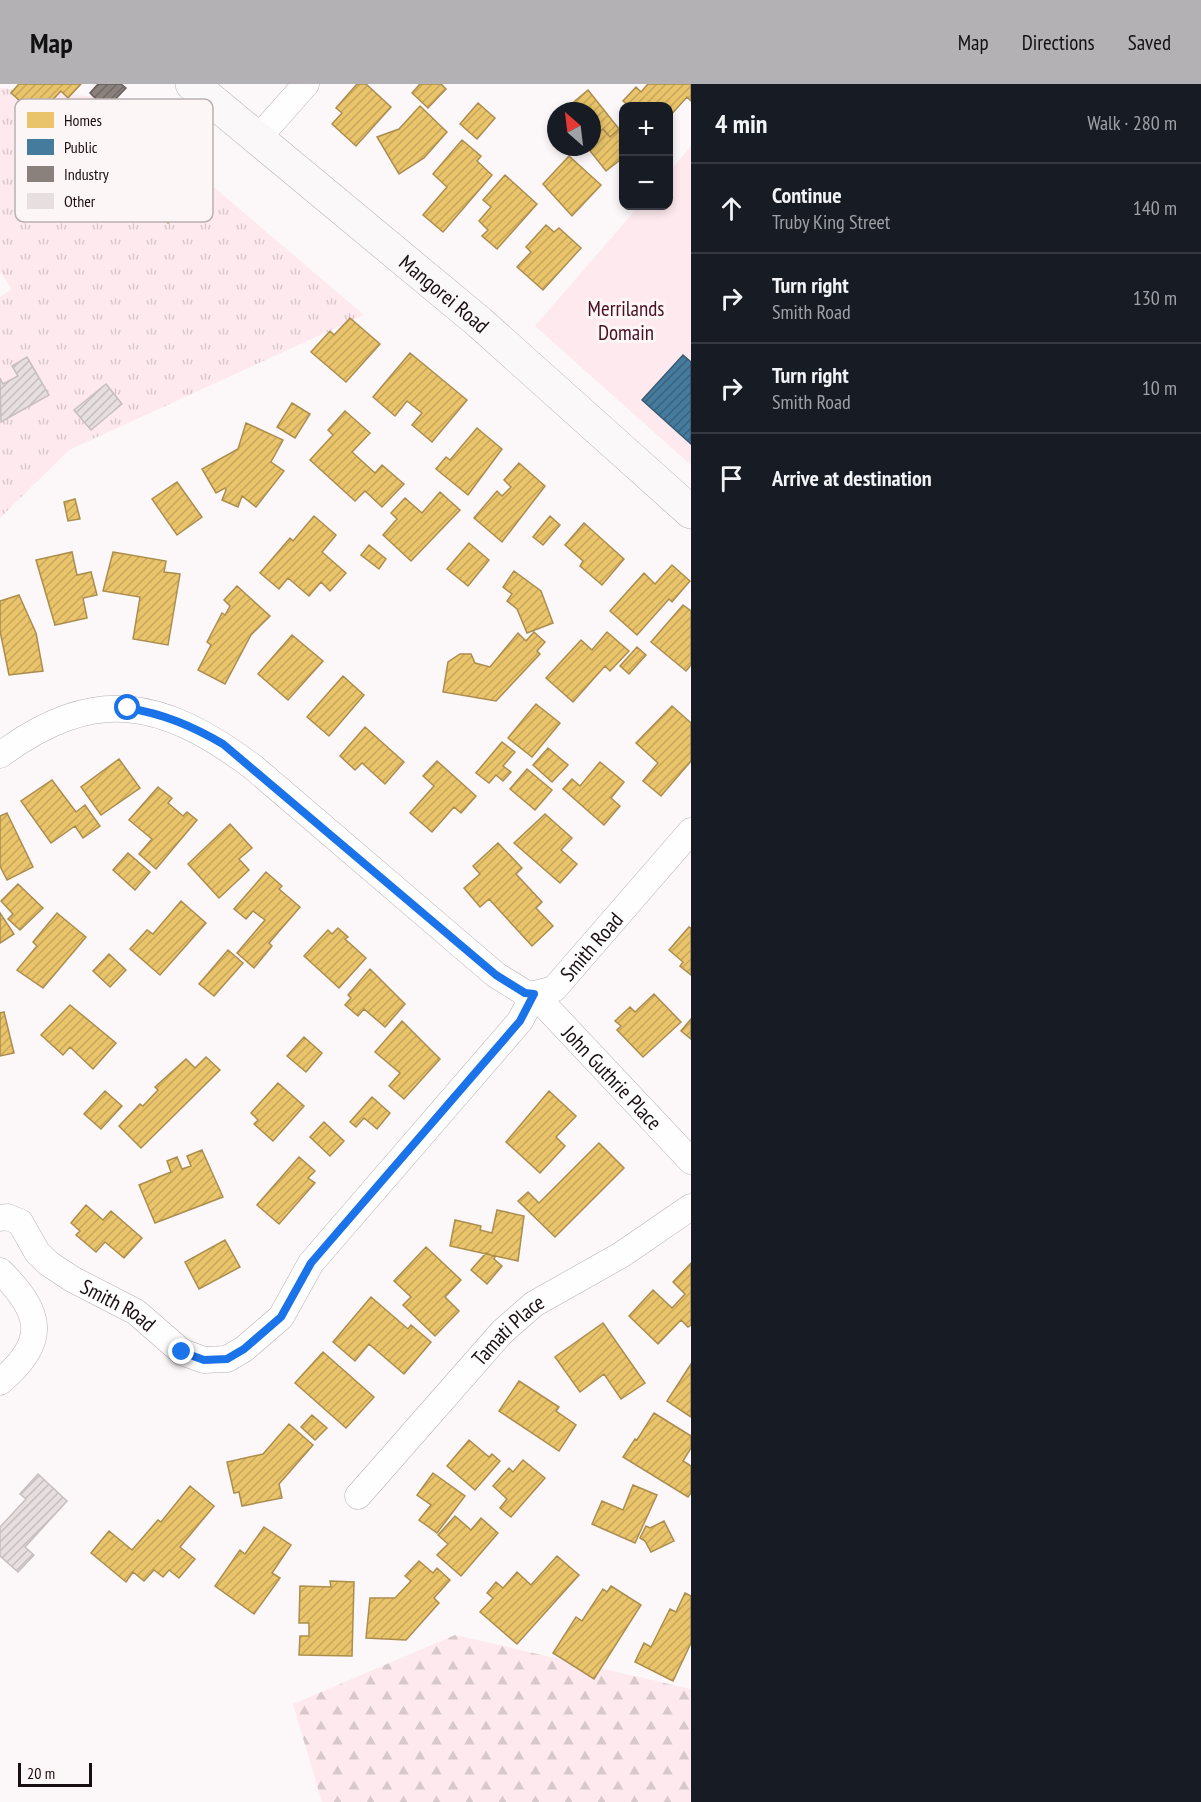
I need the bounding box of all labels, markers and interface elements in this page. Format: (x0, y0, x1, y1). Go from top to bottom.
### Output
text: Map (30, 24, 73, 61)
text: Map (958, 29, 989, 56)
text: Directions (1022, 29, 1095, 56)
text: Saved (1128, 29, 1171, 56)
legend (15, 99, 213, 222)
north arrow (547, 102, 601, 156)
map controls (619, 102, 673, 210)
button: + (619, 102, 673, 156)
text: 4 min (715, 107, 768, 140)
text: Homes (64, 110, 102, 130)
text: Walk · 280 m (1087, 110, 1177, 136)
text: Public (64, 137, 98, 157)
button: − (619, 156, 673, 210)
text: Industry (64, 164, 109, 184)
text: Continue (772, 181, 842, 209)
text: Other (64, 191, 96, 211)
icon: ahead (715, 192, 748, 225)
text: 140 m (1133, 195, 1177, 221)
text: Truby King Street (772, 209, 890, 235)
street label: Mangorei Road (394, 248, 495, 338)
text: Turn right (772, 271, 849, 299)
icon: right (715, 282, 748, 315)
text: 130 m (1133, 285, 1177, 311)
park label: Merrilands Domain (588, 295, 664, 346)
text: Smith Road (772, 299, 851, 325)
text: Turn right (772, 361, 849, 389)
icon: right (715, 372, 748, 405)
text: 10 m (1142, 375, 1177, 401)
text: Smith Road (772, 389, 851, 415)
icon: arrive (715, 462, 748, 495)
text: Arrive at destination (772, 464, 932, 492)
route start (114, 694, 140, 720)
street label: Smith Road (554, 906, 628, 986)
street label: John Guthrie Place (556, 1019, 668, 1135)
street label: Smith Road (76, 1272, 162, 1337)
street label: Tamati Place (465, 1288, 548, 1371)
route end (168, 1338, 194, 1364)
scale bar (18, 1760, 92, 1788)
text: 20 m (27, 1763, 55, 1783)

